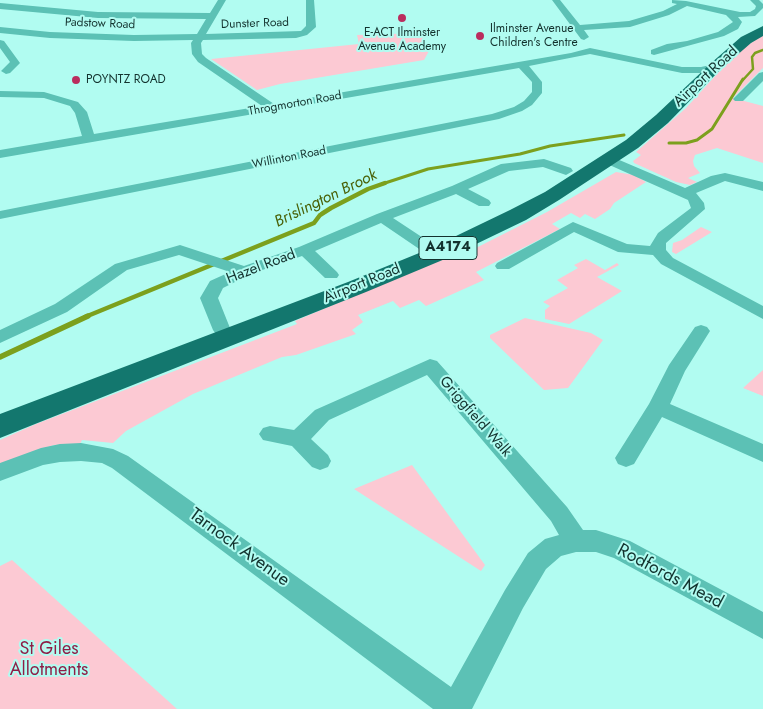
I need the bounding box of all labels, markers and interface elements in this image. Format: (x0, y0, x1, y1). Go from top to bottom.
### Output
marker: E-ACT Ilminster Avenue Academy (396, 12, 408, 24)
street label: Padstow Road (64, 16, 136, 32)
street label: Dunster Road (221, 16, 289, 32)
place label: Ilminster Avenue Children's Centre (490, 22, 578, 50)
place label: E-ACT Ilminster Avenue Academy (358, 26, 446, 54)
marker: Ilminster Avenue Children's Centre (474, 30, 486, 42)
street label: Airport Road (670, 43, 742, 111)
place label: POYNTZ ROAD (86, 73, 166, 87)
marker: POYNTZ ROAD (70, 74, 82, 86)
street label: Throgmorton Road (247, 89, 343, 119)
street label: Willinton Road (251, 144, 327, 172)
water label: Brislington Brook (272, 166, 380, 232)
road number: A4174 (419, 237, 477, 260)
street label: Hazel Road (224, 246, 298, 288)
street label: Airport Road (321, 260, 403, 308)
street label: Griggfield Walk (435, 373, 515, 461)
street label: Tarnock Avenue (185, 504, 293, 592)
street label: Rodfords Mead (613, 540, 727, 614)
park label: St Giles Allotments (10, 639, 88, 682)

